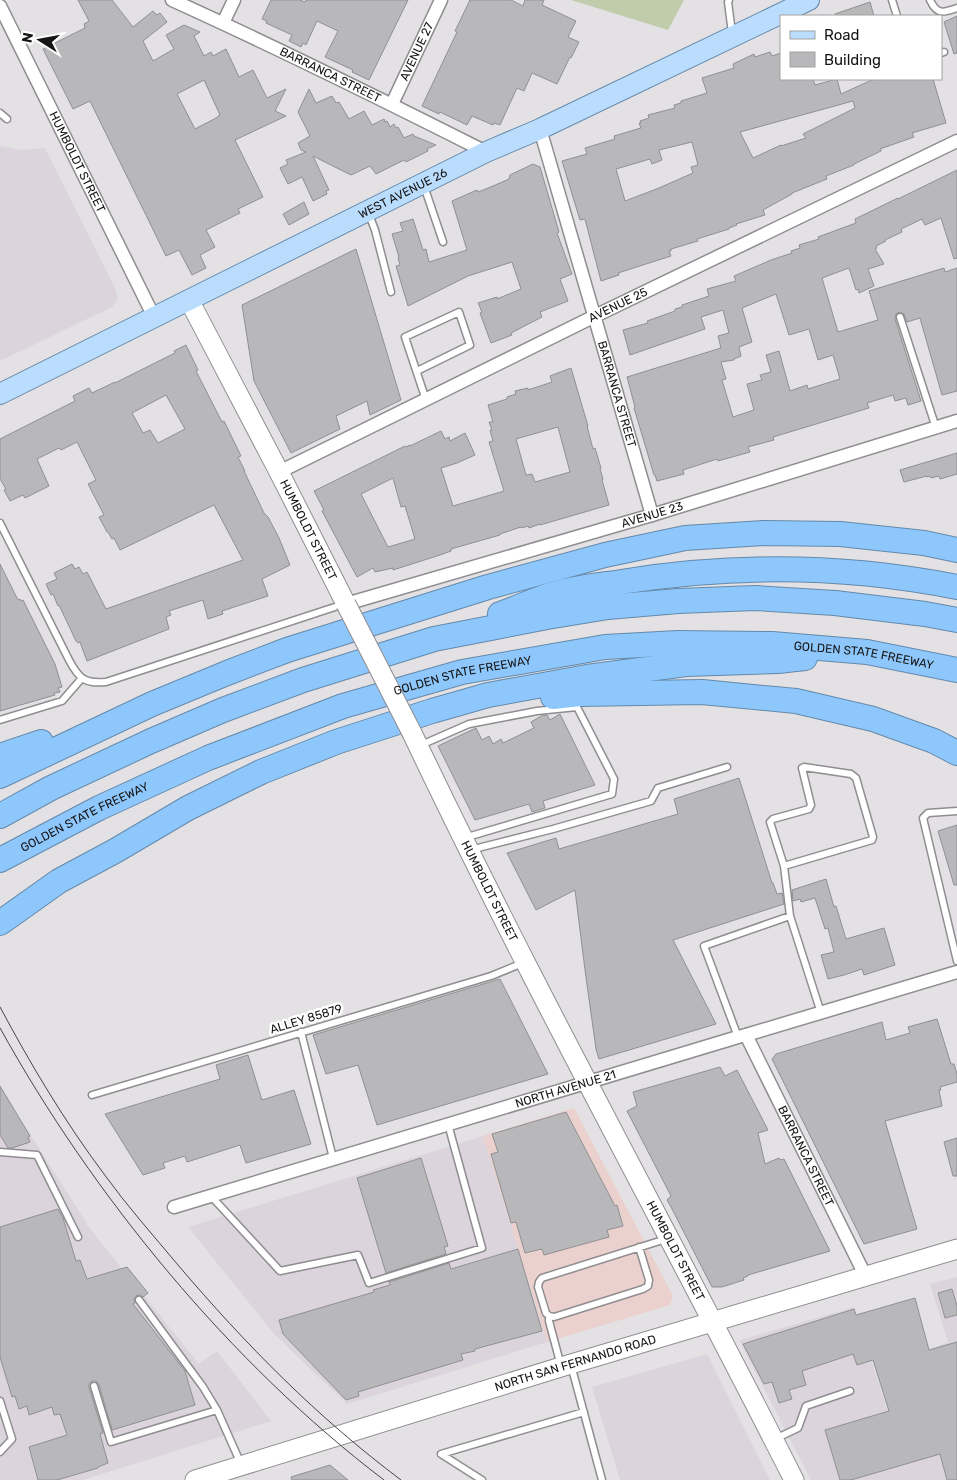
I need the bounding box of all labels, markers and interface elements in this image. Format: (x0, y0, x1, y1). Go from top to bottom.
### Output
north arrow (15, 15, 65, 65)
legend (780, 15, 942, 80)
street label: AVENUE 27 (397, 20, 436, 83)
text: Road (824, 26, 860, 44)
text: N (18, 31, 37, 44)
street label: BARRANCA STREET (278, 44, 383, 105)
text: Building (824, 51, 881, 69)
street label: HUMBOLDT STREET (46, 109, 108, 215)
street label: WEST AVENUE 26 (356, 165, 450, 221)
street label: AVENUE 25 (586, 285, 650, 325)
street label: BARRANCA STREET (595, 339, 639, 449)
street label: HUMBOLDT STREET (277, 477, 340, 583)
street label: AVENUE 23 (620, 499, 685, 531)
street label: GOLDEN STATE FREEWAY (793, 639, 935, 672)
street label: GOLDEN STATE FREEWAY (392, 653, 533, 698)
street label: GOLDEN STATE FREEWAY (18, 779, 151, 855)
street label: HUMBOLDT STREET (458, 838, 521, 944)
street label: ALLEY 85879 (268, 1001, 344, 1037)
street label: NORTH AVENUE 21 (514, 1067, 618, 1111)
street label: BARRANCA STREET (775, 1103, 837, 1209)
street label: HUMBOLDT STREET (644, 1198, 707, 1303)
street label: NORTH SAN FERNANDO ROAD (493, 1332, 658, 1394)

